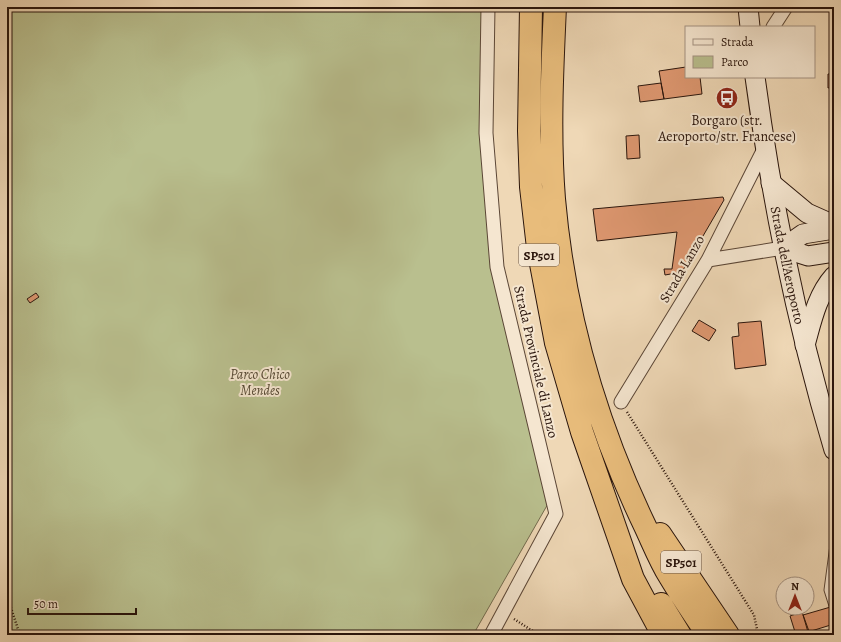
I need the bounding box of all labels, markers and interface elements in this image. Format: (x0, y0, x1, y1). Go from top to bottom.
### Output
legend (685, 26, 815, 78)
text: Strada (721, 34, 754, 50)
text: Parco (721, 54, 748, 70)
bus stop icon: Borgaro (str. Aeroporto/str. Francese) (714, 85, 740, 111)
place label: Borgaro (str. Aeroporto/str. Francese) (657, 111, 796, 146)
street label: Strada dell'Aeroporto (766, 205, 809, 326)
street label: Strada Lanzo (655, 232, 709, 306)
road number: SP501 (519, 244, 559, 266)
street label: Strada Provinciale di Lanzo (509, 284, 563, 440)
park label: Parco Chico Mendes (230, 365, 290, 400)
road number: SP501 (661, 551, 701, 573)
north arrow (775, 576, 815, 616)
text: N (791, 579, 799, 594)
scale bar (28, 590, 136, 616)
text: 50 m (34, 596, 58, 612)

